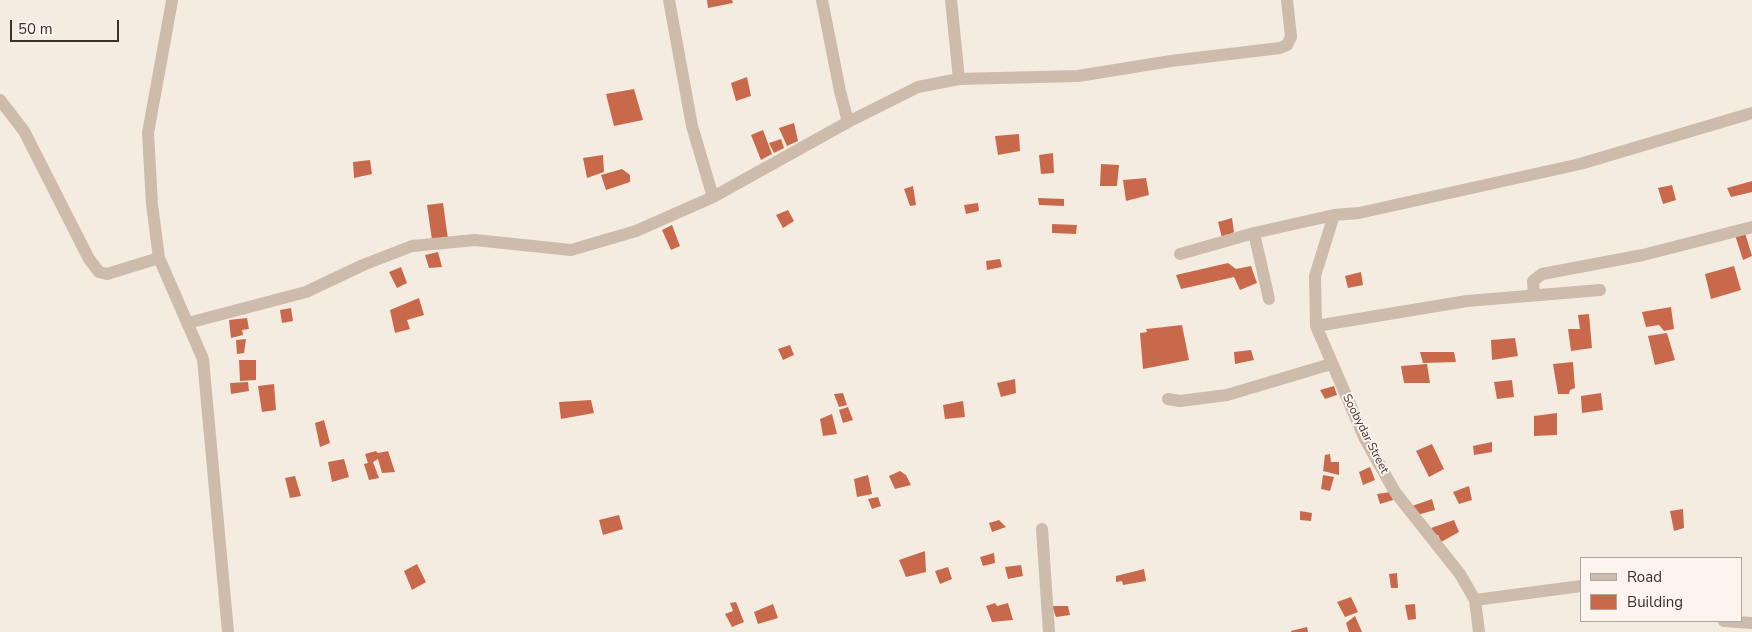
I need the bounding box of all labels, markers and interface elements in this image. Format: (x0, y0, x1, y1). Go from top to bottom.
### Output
scale bar (12, 10, 121, 42)
text: 50 m (18, 19, 53, 39)
street label: Soobydar Street (1339, 392, 1391, 476)
legend (1580, 557, 1742, 622)
text: Road (1627, 567, 1662, 587)
text: Building (1627, 592, 1683, 612)

